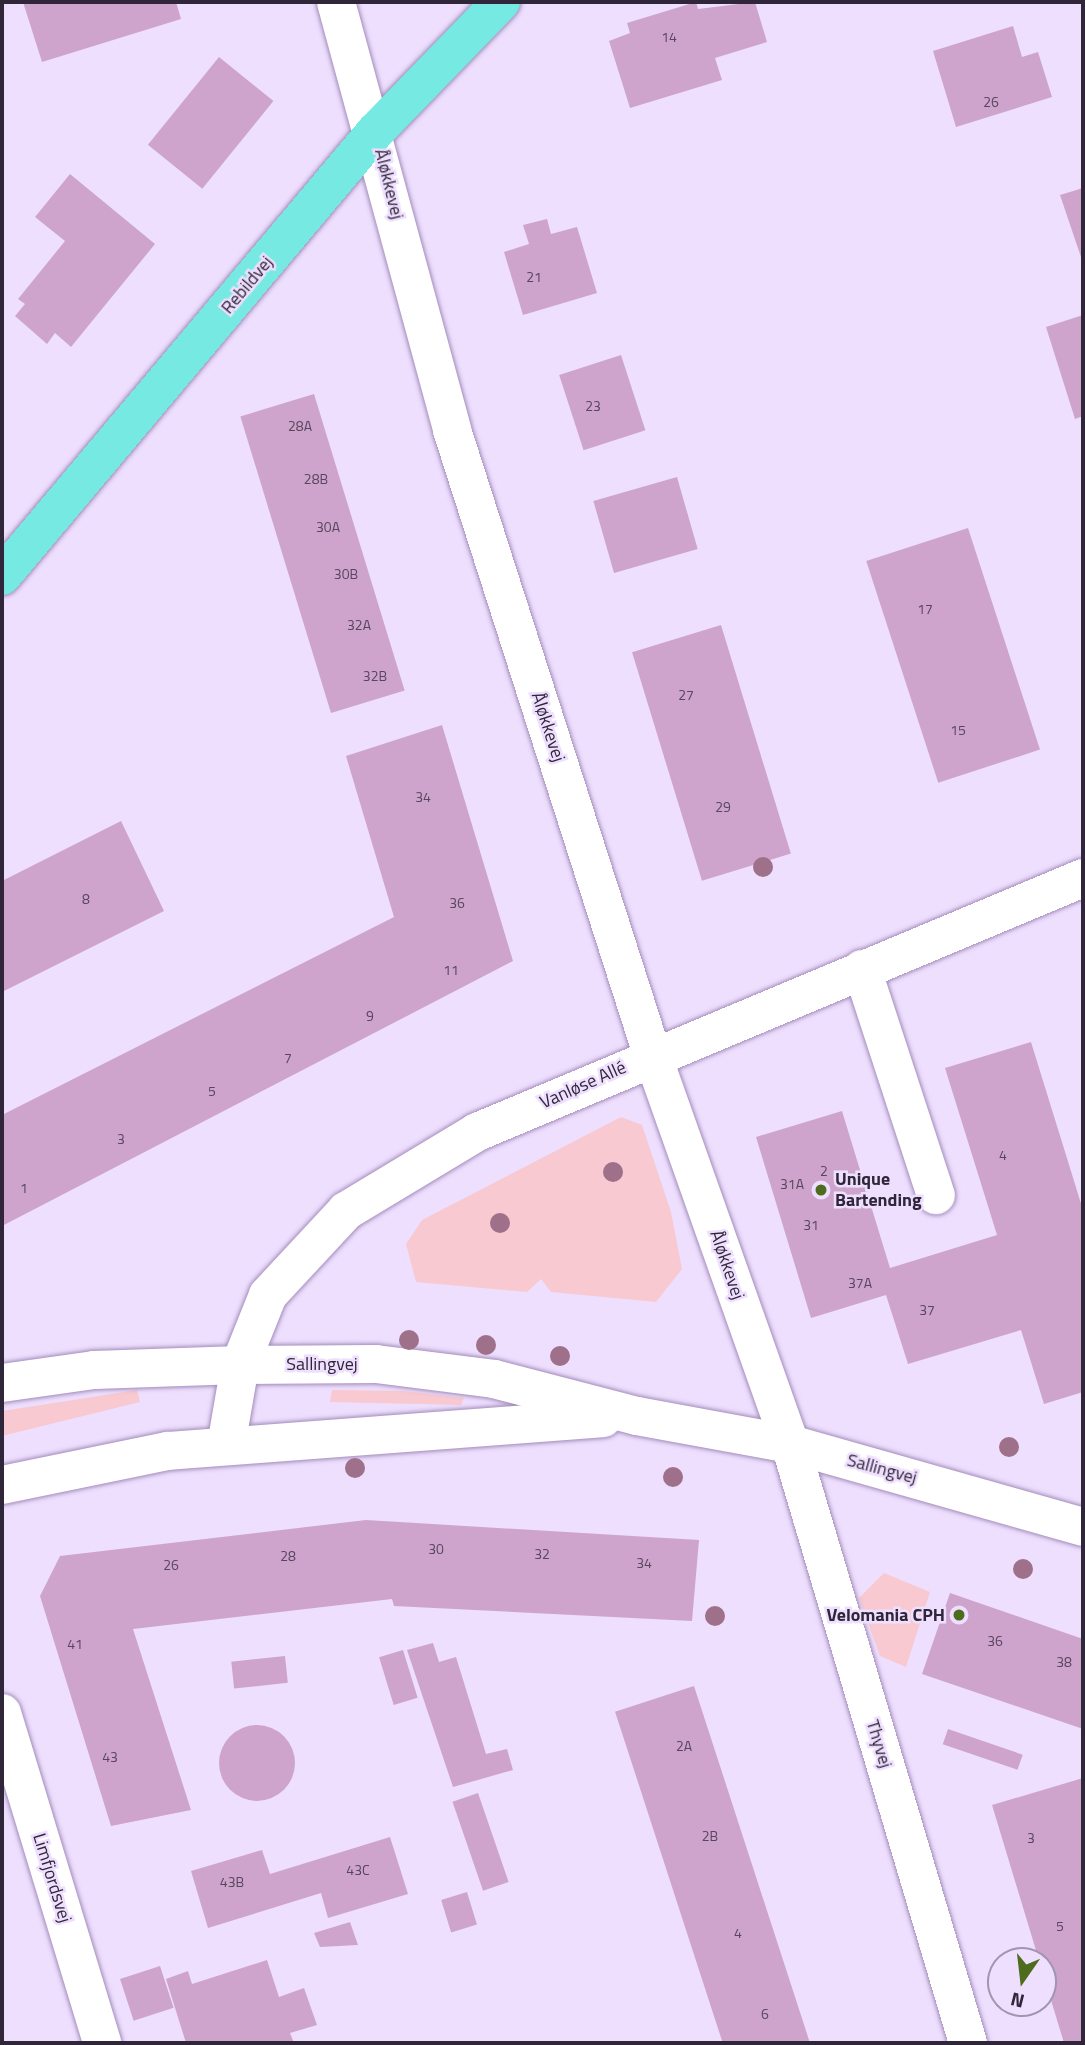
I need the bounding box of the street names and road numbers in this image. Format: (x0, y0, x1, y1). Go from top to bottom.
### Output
street label: Åløkkevej (370, 147, 408, 221)
street label: Rebildvej (217, 252, 277, 318)
street label: Åløkkevej (527, 689, 569, 765)
street label: Vanløse Allé (537, 1056, 629, 1114)
street label: Åløkkevej (705, 1228, 749, 1302)
street label: Sallingvej (286, 1353, 358, 1375)
street label: Sallingvej (845, 1449, 919, 1489)
street label: Thyvej (861, 1717, 897, 1771)
street label: Limfjordsvej (28, 1831, 76, 1925)

